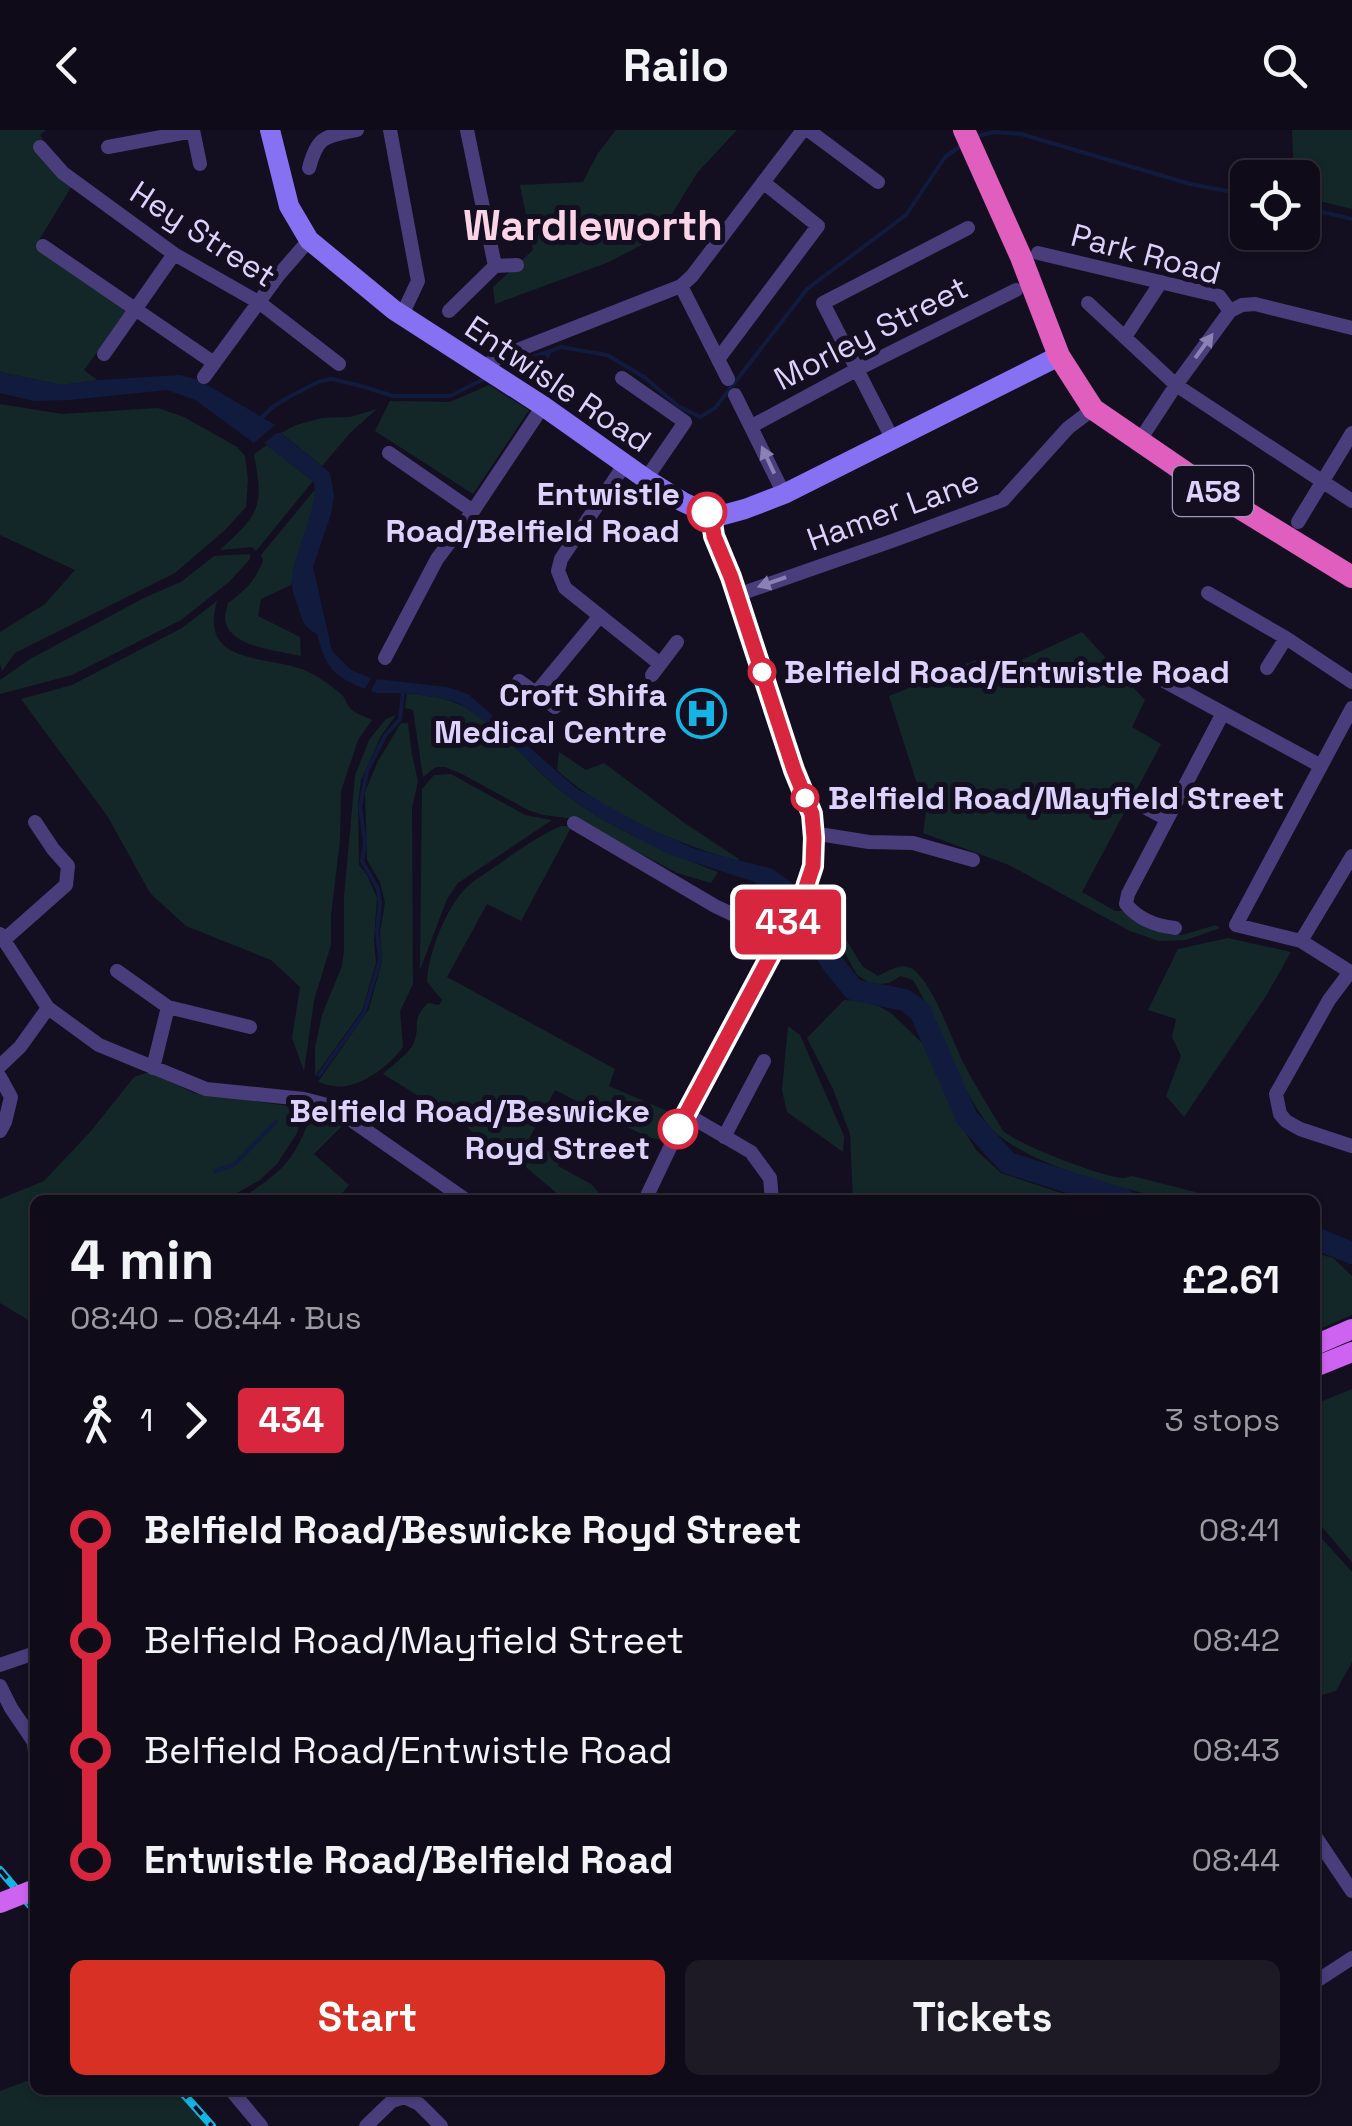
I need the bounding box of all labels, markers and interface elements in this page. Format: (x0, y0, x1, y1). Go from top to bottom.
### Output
text: Railo (623, 37, 729, 94)
icon: back (40, 38, 95, 93)
icon: search (1257, 38, 1312, 93)
map controls (1230, 160, 1320, 250)
button: locate (1230, 160, 1320, 250)
street label: Hey Street (123, 172, 283, 296)
district label: Wardleworth (463, 199, 723, 252)
street label: Park Road (1067, 215, 1225, 293)
street label: Morley Street (768, 267, 974, 399)
street label: Entwisle Road (457, 307, 659, 461)
one-way arrow (1194, 333, 1214, 359)
one-way arrow (759, 445, 776, 474)
street label: Hamer Lane (801, 460, 985, 560)
road number: A58 (1173, 466, 1253, 516)
place label: Entwistle Road/Belfield Road (385, 474, 680, 551)
marker: Entwistle Road/Belfield Road (688, 493, 726, 531)
one-way arrow (757, 576, 787, 591)
place label: Belfield Road/Entwistle Road (784, 652, 1230, 692)
marker: Belfield Road/Entwistle Road (749, 659, 775, 685)
place label: Croft Shifa Medical Centre (434, 675, 667, 752)
hospital icon: Croft Shifa Medical Centre (676, 687, 728, 739)
place label: Belfield Road/Mayfield Street (828, 778, 1284, 818)
marker: Belfield Road/Mayfield Street (792, 785, 818, 811)
line badge: 434 (730, 890, 846, 954)
text: 434 (755, 900, 821, 944)
place label: Belfield Road/Beswicke Royd Street (289, 1091, 650, 1168)
marker: Belfield Road/Beswicke Royd Street (659, 1110, 697, 1148)
text: 4 min (70, 1225, 214, 1295)
text: £2.61 (1182, 1256, 1280, 1304)
text: 08:40 – 08:44 · Bus (70, 1298, 362, 1338)
icon: walk (70, 1393, 125, 1448)
icon: forward (168, 1393, 223, 1448)
text: 434 (258, 1398, 324, 1442)
text: 1 (140, 1400, 153, 1440)
text: 3 stops (1165, 1400, 1280, 1440)
text: Belfield Road/Beswicke Royd Street (144, 1506, 802, 1554)
text: 08:41 (1199, 1510, 1280, 1550)
text: Belfield Road/Mayfield Street (144, 1616, 684, 1664)
text: 08:42 (1192, 1620, 1280, 1660)
text: Belfield Road/Entwistle Road (144, 1726, 673, 1774)
text: 08:43 (1192, 1730, 1280, 1770)
text: Entwistle Road/Belfield Road (144, 1836, 673, 1884)
text: 08:44 (1191, 1840, 1280, 1880)
button: Start (70, 1960, 665, 2075)
button: Tickets (685, 1960, 1280, 2075)

